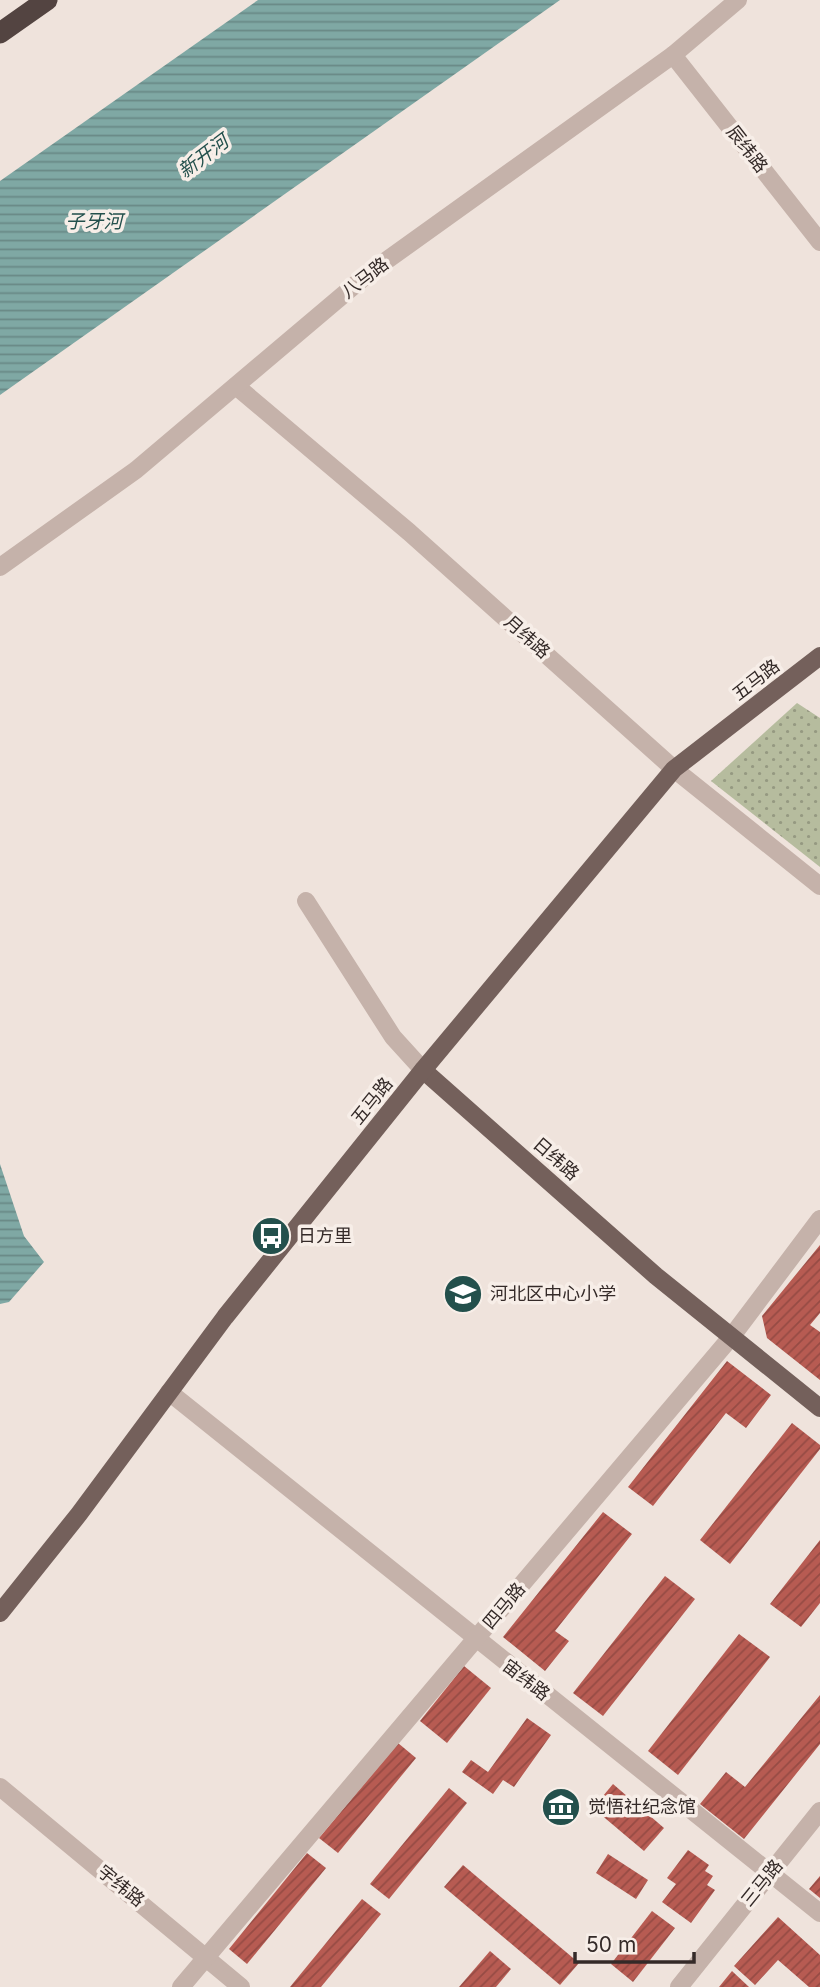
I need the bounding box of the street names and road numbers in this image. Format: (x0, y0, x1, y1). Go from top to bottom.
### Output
street label: 辰纬路 (722, 121, 772, 176)
street label: 八马路 (337, 253, 392, 303)
street label: 月纬路 (500, 611, 554, 662)
street label: 五马路 (728, 655, 783, 705)
street label: 五马路 (346, 1073, 397, 1128)
street label: 日纬路 (529, 1133, 584, 1184)
street label: 四马路 (478, 1578, 529, 1633)
street label: 宙纬路 (499, 1655, 554, 1705)
street label: 三马路 (736, 1855, 787, 1910)
street label: 宇纬路 (94, 1860, 149, 1911)

